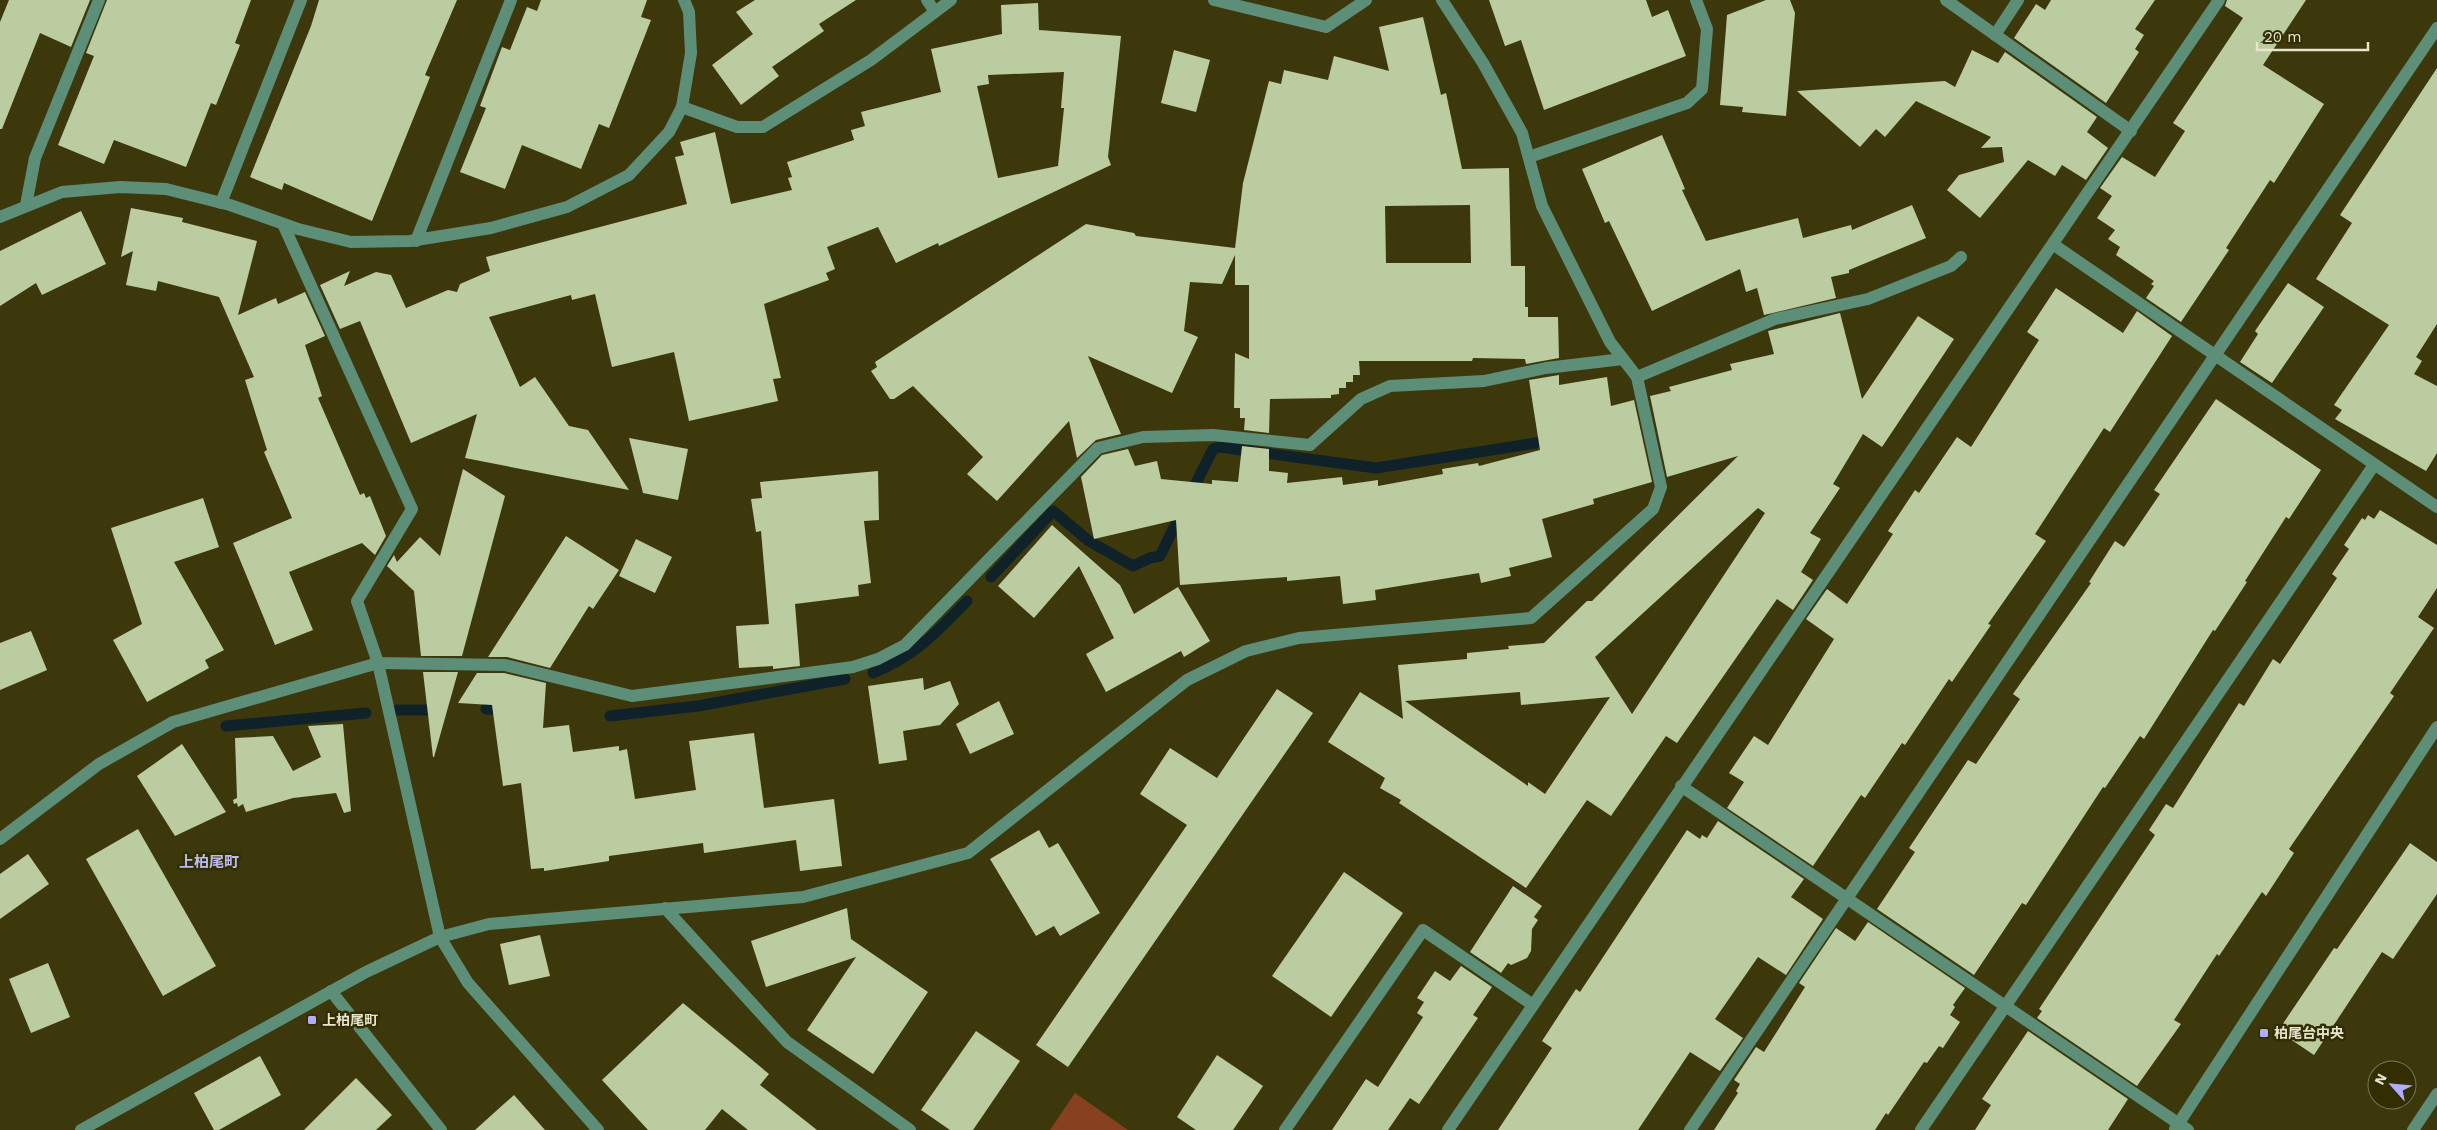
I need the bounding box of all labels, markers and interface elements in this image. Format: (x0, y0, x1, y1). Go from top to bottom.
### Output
scale bar (2257, 20, 2368, 52)
text: 20 m (2264, 28, 2302, 46)
district label: 上柏尾町 (179, 853, 239, 871)
place label: 上柏尾町 (322, 1012, 378, 1028)
marker: 上柏尾町 (306, 1014, 318, 1026)
place label: 柏尾台中央 (2274, 1025, 2344, 1041)
marker: 柏尾台中央 (2258, 1027, 2270, 1039)
north arrow (2367, 1060, 2417, 1110)
text: N (2371, 1071, 2390, 1087)

